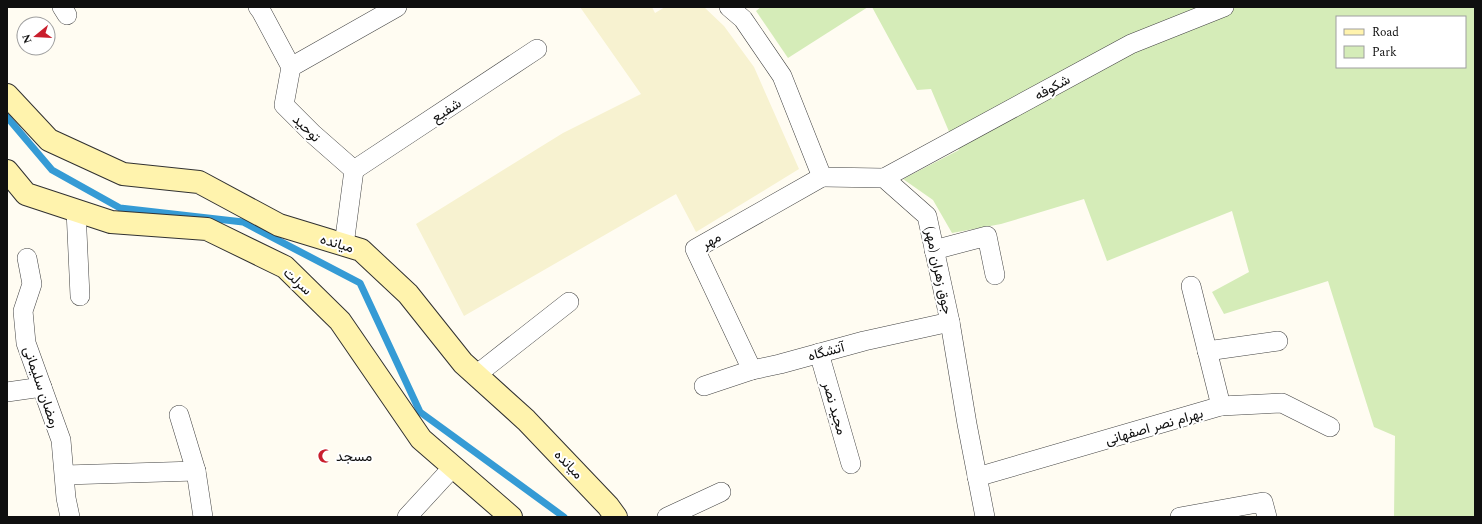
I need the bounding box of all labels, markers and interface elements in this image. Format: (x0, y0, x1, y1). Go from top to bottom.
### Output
north arrow (16, 16, 56, 56)
legend (1336, 16, 1466, 68)
text: Road (1372, 23, 1399, 42)
text: N (17, 32, 36, 46)
text: Park (1372, 43, 1397, 62)
street label: شکوفه (1030, 69, 1074, 106)
street label: شفیع (427, 93, 466, 128)
street label: توحید (288, 110, 326, 147)
street label: جوق زهران (مهر) (919, 224, 958, 316)
street label: مهر (697, 226, 725, 255)
street label: میانده (317, 228, 356, 259)
street label: سرلت (279, 263, 317, 300)
street label: آتشگاه (805, 336, 848, 366)
street label: رمضان سلیمانی (18, 343, 65, 431)
street label: مجید نصر (817, 378, 852, 437)
street label: بهرام نصر اصفهانی (1103, 402, 1206, 451)
street label: میانده (549, 445, 588, 484)
place label: مسجد (336, 446, 372, 467)
mosque icon: مسجد (317, 448, 333, 464)

